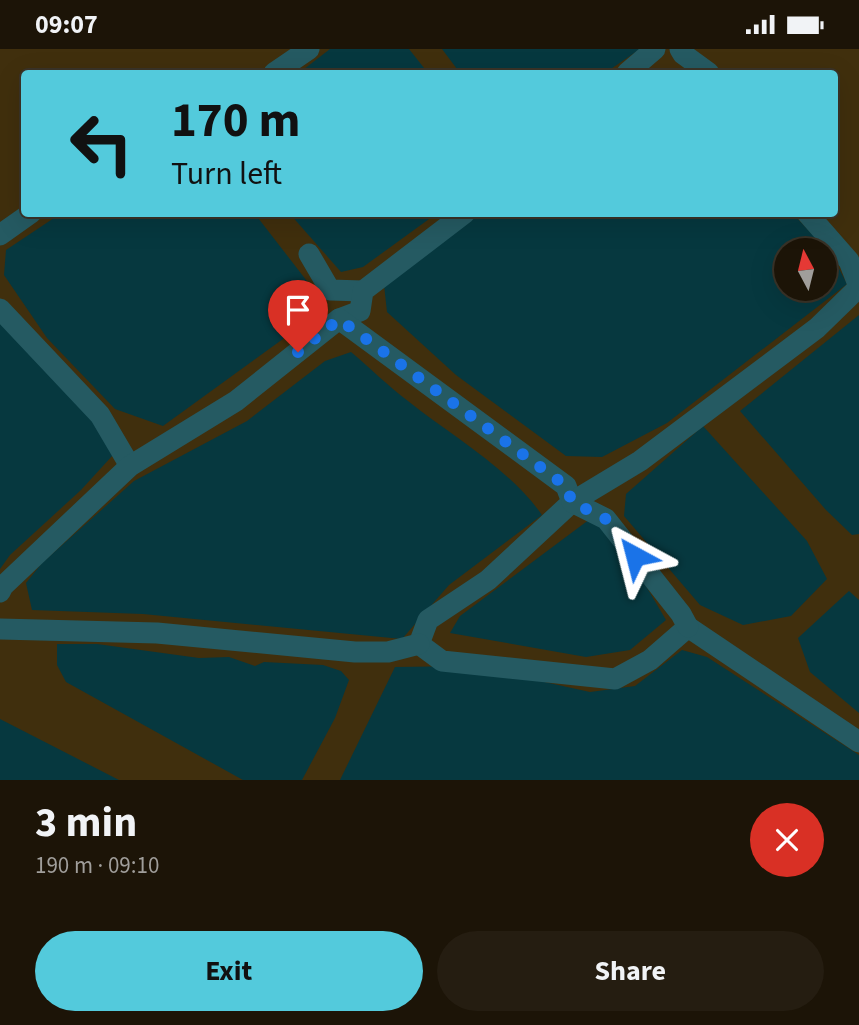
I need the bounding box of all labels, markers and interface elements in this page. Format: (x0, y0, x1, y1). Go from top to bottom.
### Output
text: 09:07 (35, 6, 98, 43)
text: 170 m (171, 86, 300, 156)
icon: left (56, 98, 147, 189)
text: Turn left (171, 151, 282, 197)
north arrow (774, 238, 836, 301)
map controls (774, 238, 837, 301)
pin (268, 280, 328, 352)
icon: arrive (279, 291, 317, 329)
position arrow (598, 519, 672, 593)
text: 3 min (35, 793, 137, 853)
button: close (750, 803, 824, 877)
text: 190 m · 09:10 (35, 849, 159, 882)
button: Exit (35, 931, 423, 1011)
button: Share (437, 931, 824, 1011)

